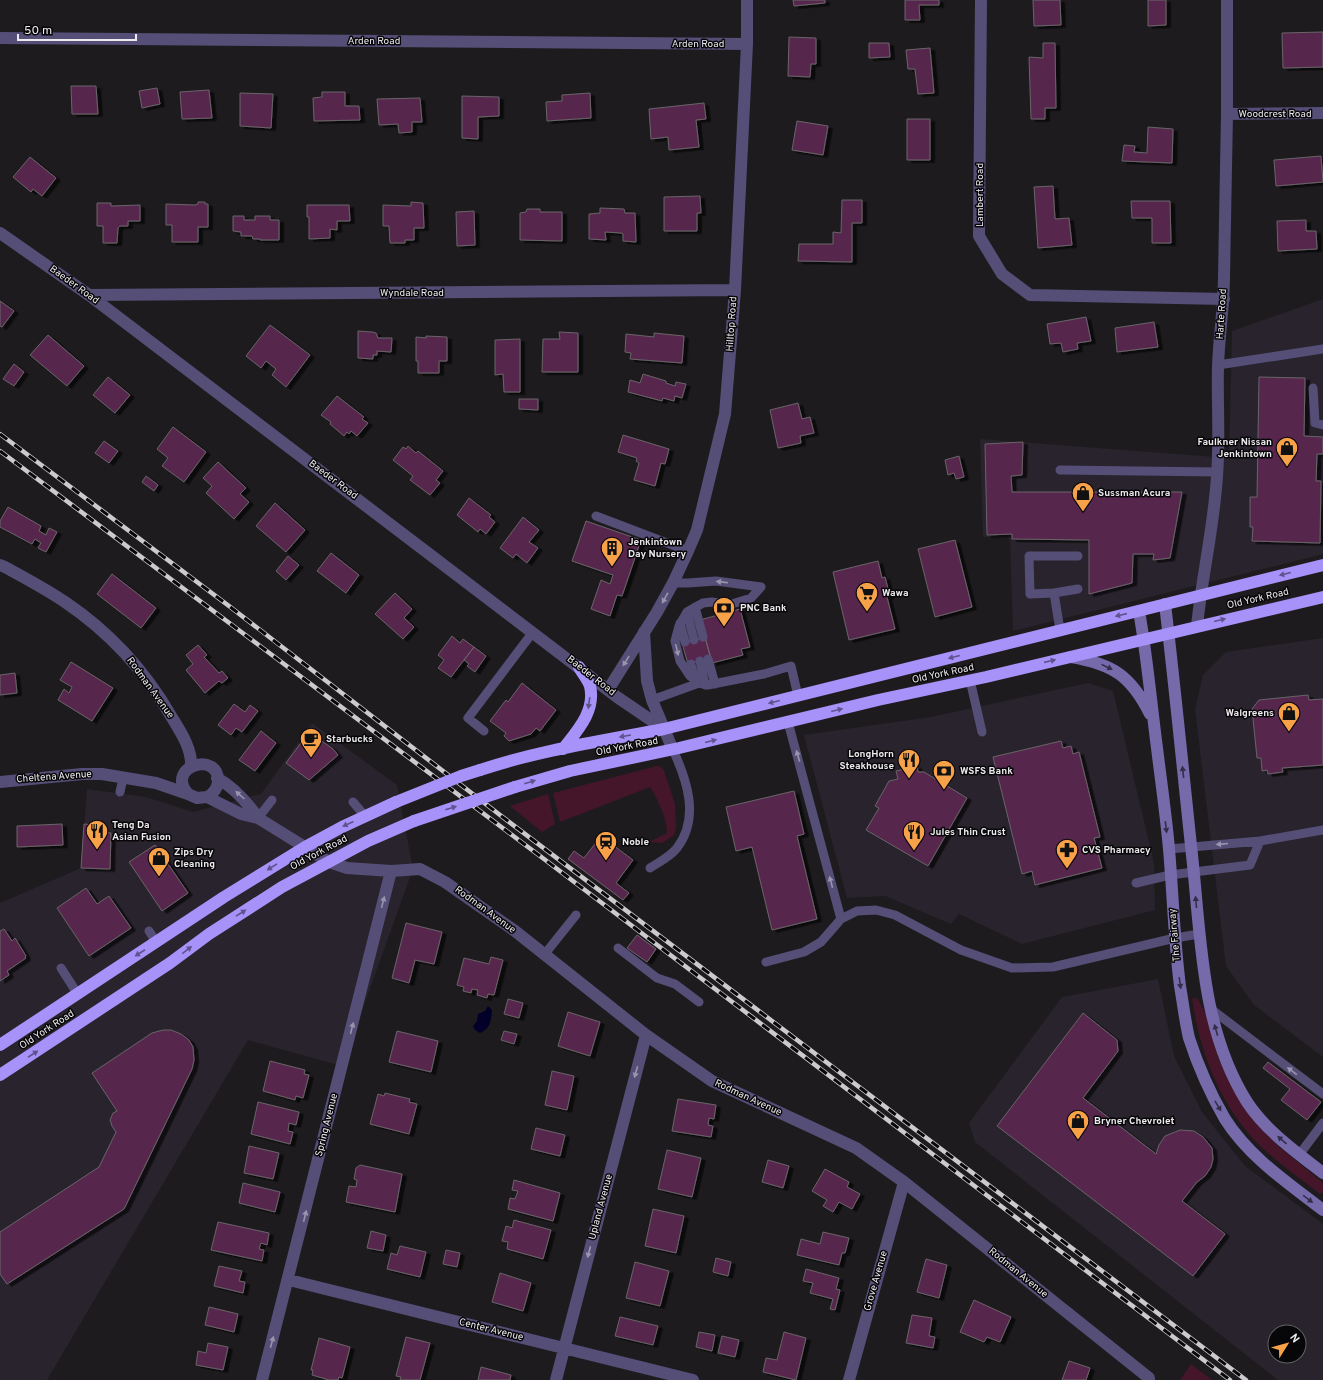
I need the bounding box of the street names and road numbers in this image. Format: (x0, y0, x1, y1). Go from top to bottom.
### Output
street label: Arden Road (348, 35, 400, 48)
street label: Arden Road (672, 38, 724, 51)
street label: Woodcrest Road (1238, 108, 1312, 121)
street label: Lambert Road (974, 163, 987, 227)
street label: Baeder Road (47, 263, 101, 307)
street label: Wyndale Road (380, 287, 444, 300)
street label: Harte Road (1214, 288, 1230, 340)
street label: Hilltop Road (724, 296, 740, 352)
street label: Baeder Road (306, 457, 360, 503)
street label: Old York Road (1226, 586, 1290, 612)
street label: Baeder Road (564, 653, 618, 699)
street label: Rodman Avenue (123, 655, 177, 721)
street label: Old York Road (911, 661, 975, 687)
street label: Old York Road (595, 735, 659, 759)
street label: Cheltena Avenue (16, 768, 92, 786)
street label: Old York Road (288, 832, 350, 874)
street label: Rodman Avenue (452, 883, 518, 937)
street label: The Fairway (1166, 908, 1184, 962)
street label: Old York Road (17, 1007, 77, 1053)
street label: Rodman Avenue (712, 1077, 784, 1119)
street label: Spring Avenue (313, 1092, 341, 1158)
street label: Upland Avenue (586, 1173, 616, 1241)
street label: Rodman Avenue (986, 1245, 1050, 1301)
street label: Grove Avenue (861, 1249, 891, 1313)
street label: Center Avenue (457, 1316, 525, 1344)

